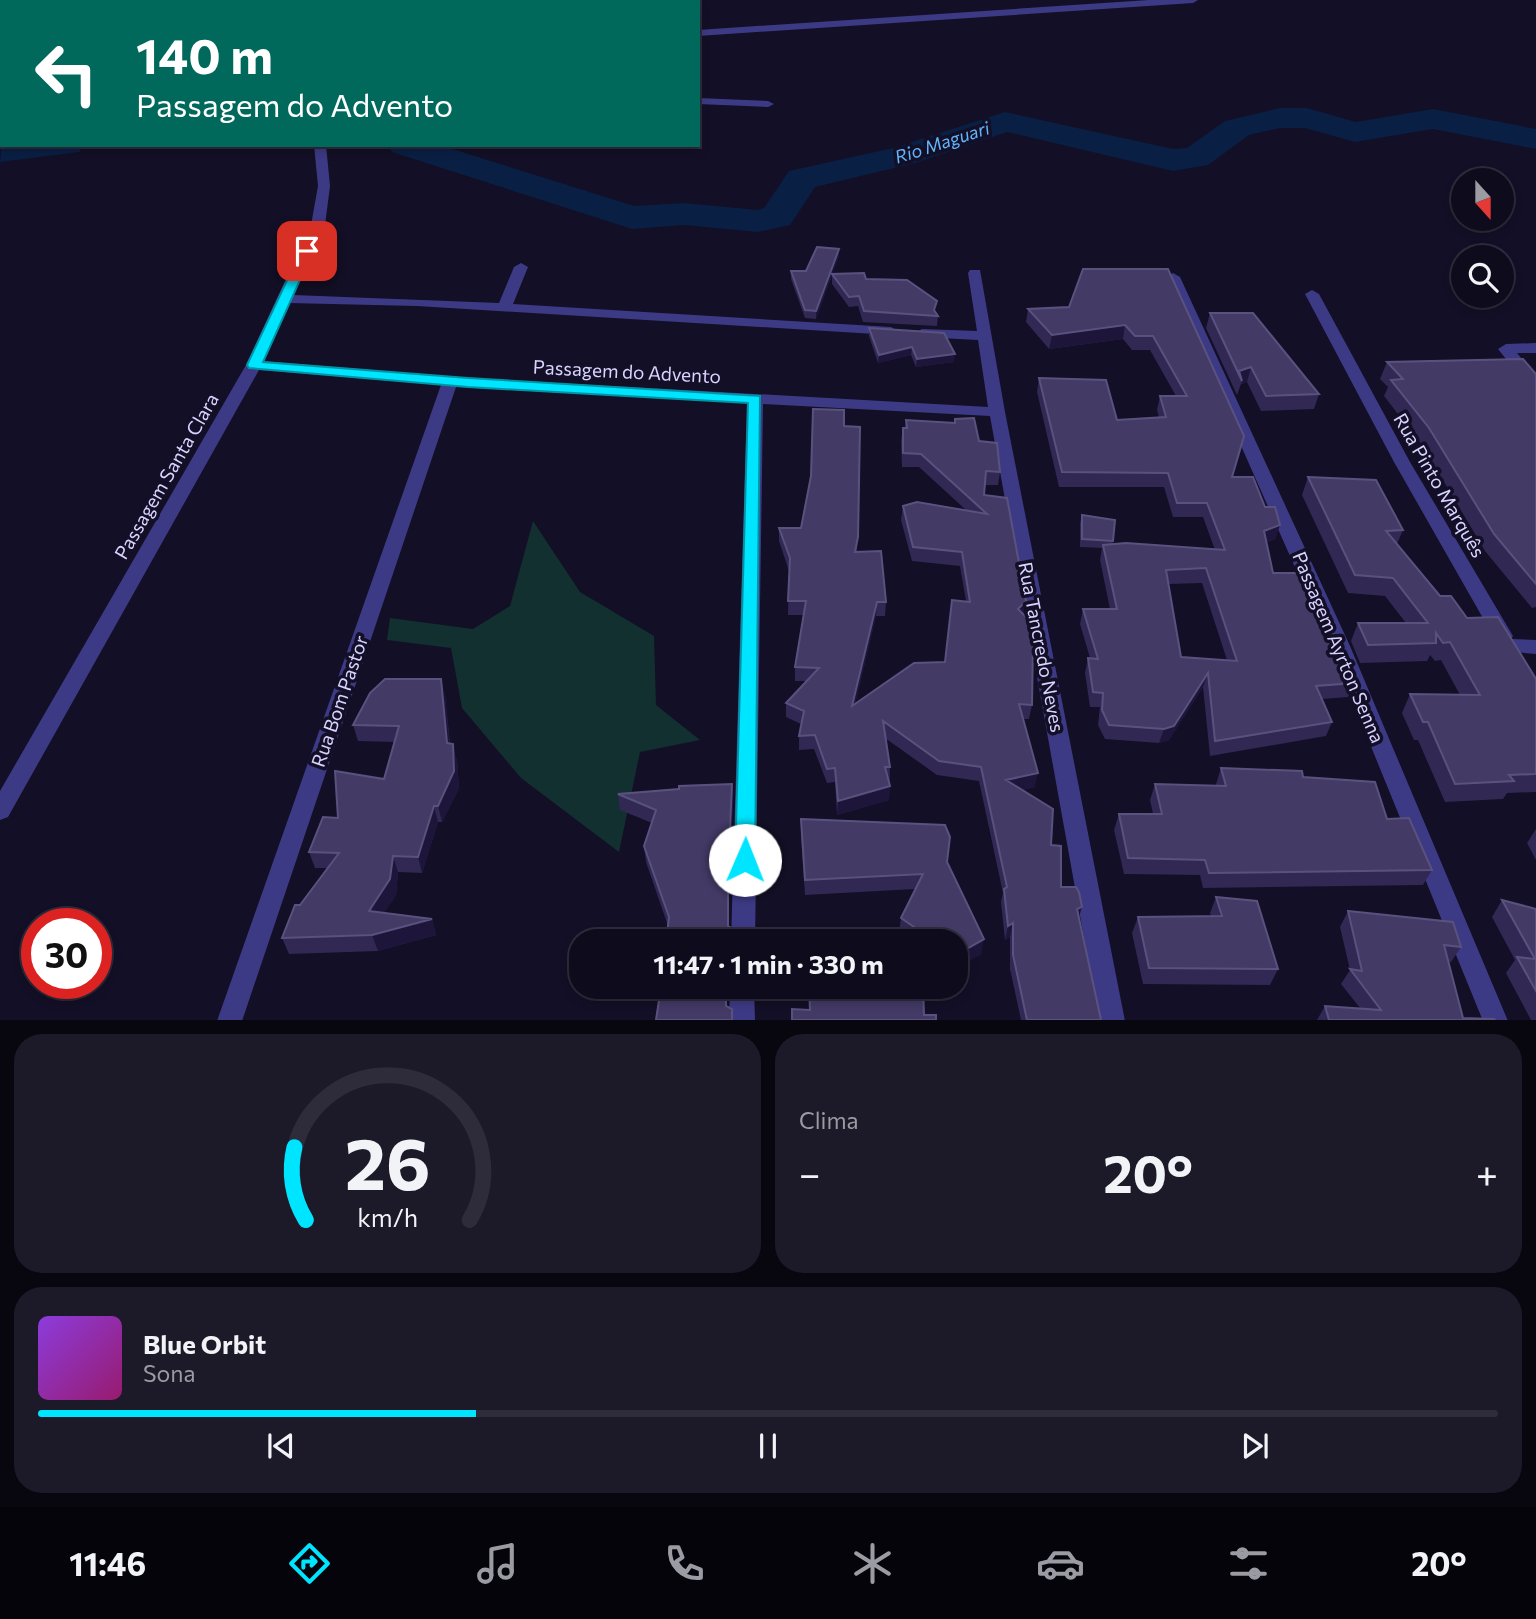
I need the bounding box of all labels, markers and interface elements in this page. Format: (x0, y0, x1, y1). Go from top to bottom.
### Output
text: 140 m (136, 24, 273, 84)
icon: left (21, 28, 112, 119)
text: Passagem do Advento (136, 84, 453, 124)
water label: Rio Maguari (892, 116, 993, 168)
north arrow (1451, 168, 1514, 231)
map controls (1451, 168, 1514, 308)
pin (277, 221, 337, 281)
icon: arrive (288, 232, 326, 270)
button: search (1451, 245, 1514, 308)
street label: Passagem do Advento (532, 355, 722, 387)
street label: Passagem Santa Clara (109, 389, 223, 563)
street label: Rua Pinto Marquês (1389, 409, 1491, 561)
street label: Passagem Ayrton Senna (1288, 548, 1390, 746)
street label: Rua Tancredo Neves (1014, 560, 1070, 734)
street label: Rua Bom Pastor (306, 632, 372, 770)
position arrow (708, 823, 782, 897)
speed limit sign: 30 (21, 908, 112, 999)
text: 11:47 · 1 min · 330 m (653, 948, 884, 979)
text: Clima (799, 1106, 859, 1134)
text: 26 (345, 1116, 430, 1205)
text: 20° (1103, 1140, 1193, 1204)
text: − (799, 1149, 821, 1196)
text: + (1476, 1149, 1498, 1196)
text: km/h (357, 1201, 418, 1231)
text: Blue Orbit (143, 1328, 266, 1359)
text: Sona (143, 1359, 195, 1387)
icon: previous (262, 1427, 300, 1465)
icon: pause (749, 1427, 787, 1465)
icon: next (1236, 1427, 1274, 1465)
icon: directions (285, 1539, 334, 1588)
icon: music (473, 1539, 522, 1588)
icon: phone (660, 1539, 709, 1588)
icon: climate (848, 1539, 897, 1588)
icon: car (1036, 1539, 1085, 1588)
icon: filters (1224, 1539, 1273, 1588)
text: 11:46 (69, 1543, 146, 1583)
text: 20° (1411, 1543, 1467, 1583)

